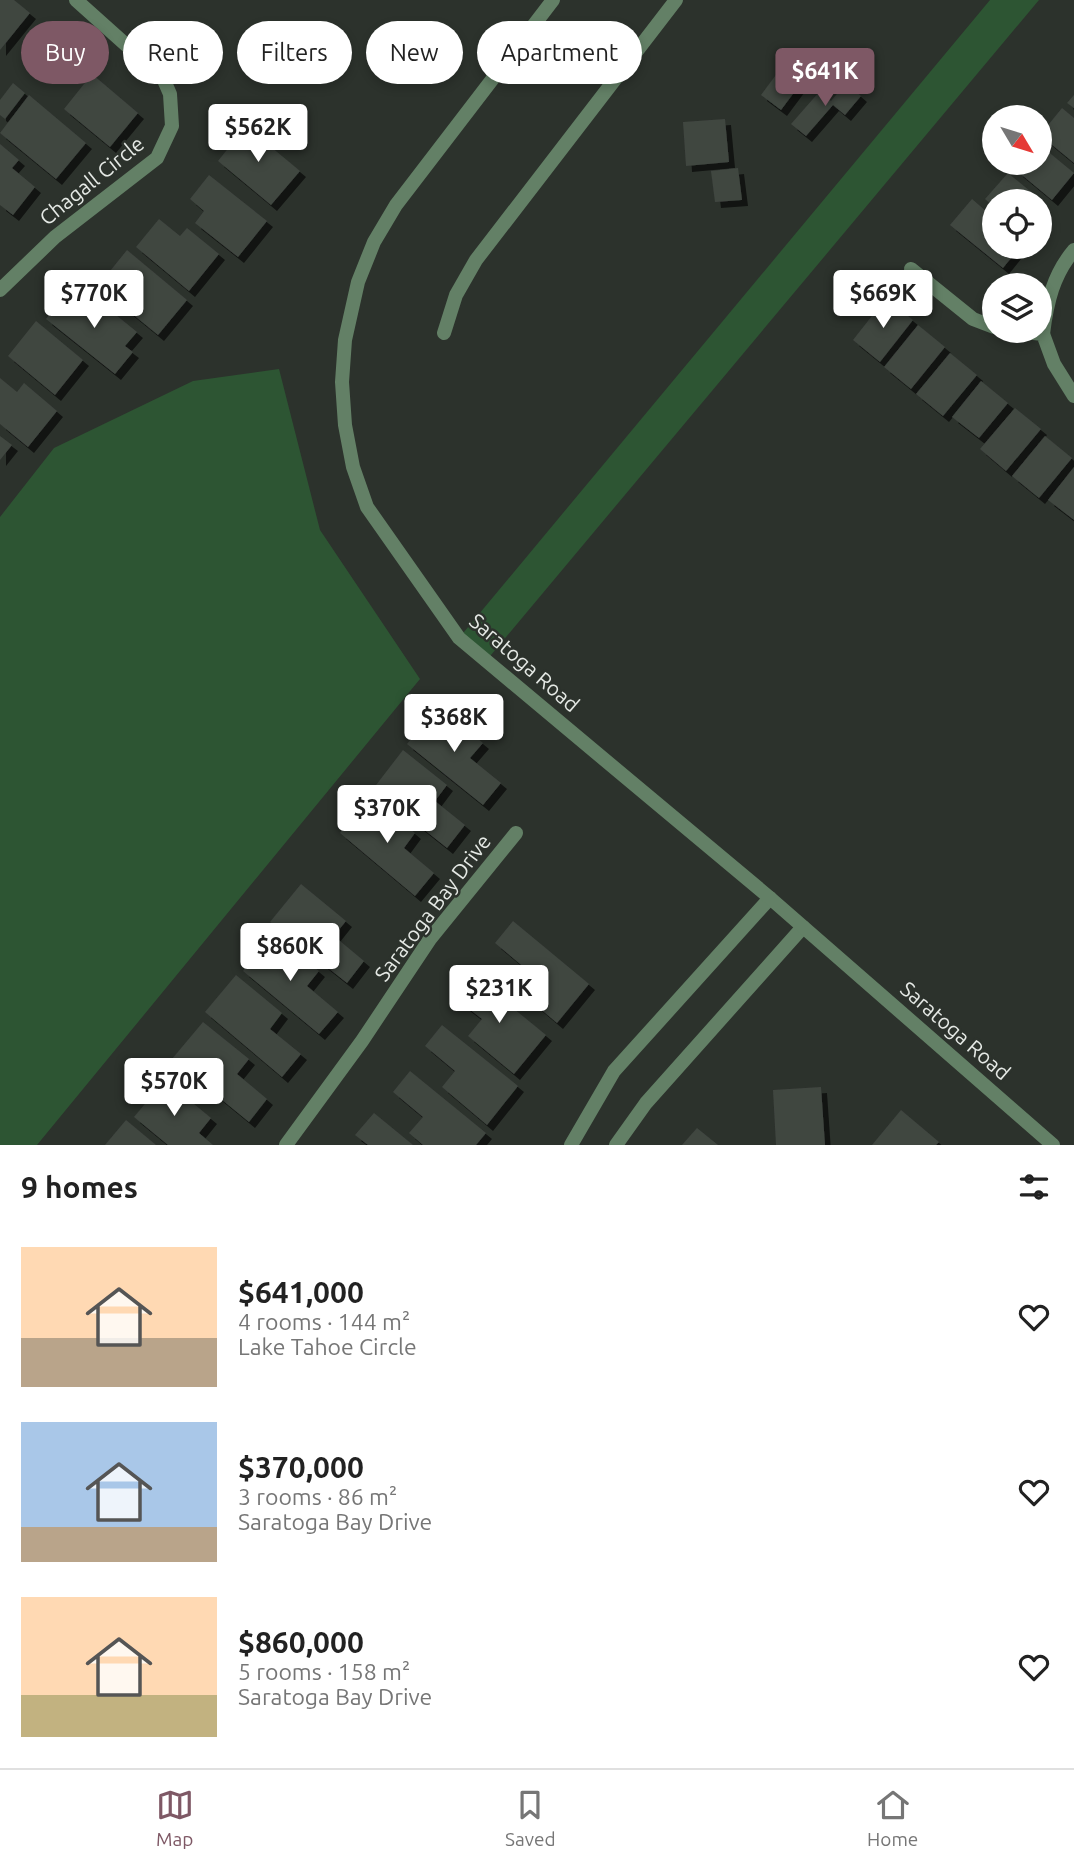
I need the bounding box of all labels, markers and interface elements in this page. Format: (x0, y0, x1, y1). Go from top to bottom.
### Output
chip: Buy (21, 21, 109, 84)
chip: Rent (123, 21, 223, 84)
chip: Filters (237, 21, 352, 84)
chip: New (366, 21, 463, 84)
chip: Apartment (477, 21, 642, 84)
pin: $641K (776, 48, 874, 108)
text: $641K (791, 58, 859, 83)
pin: $562K (209, 104, 307, 164)
north arrow (982, 105, 1052, 175)
map controls (982, 105, 1052, 343)
text: $562K (224, 114, 292, 139)
street label: Chagall Circle (34, 131, 148, 230)
button: locate (982, 189, 1052, 259)
pin: $770K (45, 270, 143, 330)
pin: $669K (834, 270, 932, 330)
button: layers (982, 273, 1052, 343)
text: $770K (60, 280, 128, 305)
text: $669K (849, 280, 917, 305)
street label: Saratoga Road (465, 608, 584, 716)
pin: $368K (405, 694, 503, 754)
text: $368K (420, 704, 488, 729)
pin: $370K (338, 786, 436, 845)
text: $370K (353, 795, 421, 820)
street label: Saratoga Bay Drive (369, 829, 495, 985)
pin: $860K (241, 923, 339, 983)
text: $860K (256, 933, 324, 958)
pin: $231K (450, 965, 548, 1025)
text: $231K (465, 975, 533, 1000)
street label: Saratoga Road (896, 976, 1015, 1084)
pin: $570K (125, 1058, 223, 1118)
text: $570K (140, 1068, 208, 1093)
icon: filters (1015, 1168, 1053, 1206)
text: 9 homes (21, 1170, 138, 1204)
icon: home (77, 1275, 161, 1359)
text: $641,000 (238, 1275, 364, 1309)
icon: heart (1015, 1298, 1053, 1336)
text: 4 rooms · 144 m² (238, 1309, 410, 1334)
text: Lake Tahoe Circle (238, 1334, 417, 1359)
icon: home (77, 1450, 161, 1534)
text: $370,000 (238, 1450, 364, 1484)
icon: heart (1015, 1473, 1053, 1511)
text: 3 rooms · 86 m² (238, 1484, 397, 1509)
text: Saratoga Bay Drive (238, 1509, 432, 1534)
icon: home (77, 1625, 161, 1709)
text: $860,000 (238, 1625, 364, 1659)
icon: heart (1015, 1648, 1053, 1686)
text: 5 rooms · 158 m² (238, 1659, 410, 1684)
text: Saratoga Bay Drive (238, 1684, 432, 1709)
tab: Map (156, 1786, 194, 1850)
tab: Saved (505, 1786, 556, 1850)
tab: Home (867, 1786, 918, 1850)

